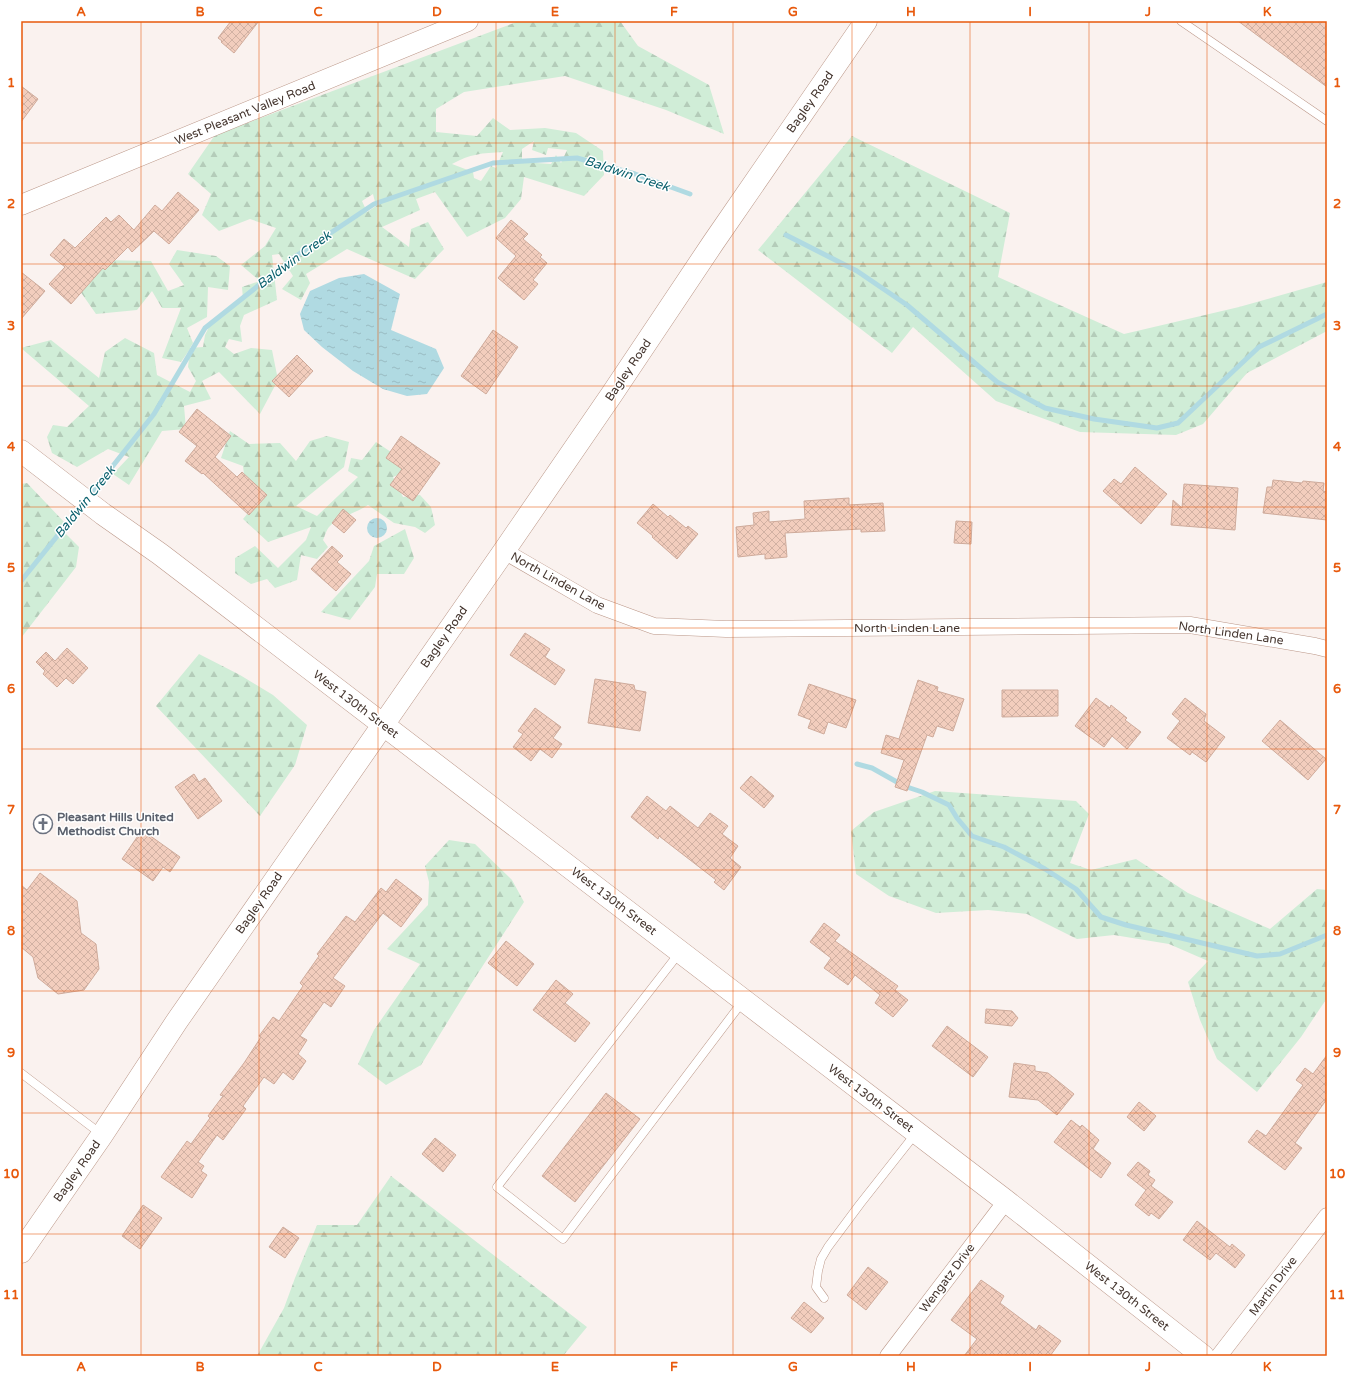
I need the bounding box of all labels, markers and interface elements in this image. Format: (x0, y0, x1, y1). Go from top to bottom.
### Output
text: A (76, 4, 86, 20)
text: B (195, 4, 205, 20)
text: C (313, 4, 323, 20)
text: D (432, 4, 442, 20)
text: E (551, 4, 559, 20)
text: F (670, 4, 678, 20)
text: G (788, 4, 798, 20)
text: H (906, 4, 916, 20)
text: I (1028, 4, 1032, 20)
text: J (1144, 4, 1151, 20)
text: K (1263, 4, 1272, 20)
street label: Bagley Road (784, 68, 836, 136)
text: 1 (7, 75, 15, 91)
text: 1 (1333, 75, 1341, 91)
street label: West Pleasant Valley Road (173, 78, 317, 148)
water label: Baldwin Creek (583, 153, 672, 196)
text: 2 (7, 196, 15, 212)
text: 2 (1333, 196, 1341, 212)
water label: Baldwin Creek (254, 227, 335, 292)
text: 3 (7, 318, 15, 334)
text: 3 (1333, 318, 1341, 334)
street label: Bagley Road (602, 336, 654, 404)
text: 4 (7, 439, 16, 455)
text: 4 (1333, 439, 1342, 455)
water label: Baldwin Creek (51, 462, 120, 541)
street label: North Linden Lane (508, 549, 608, 613)
text: 5 (7, 560, 15, 576)
text: 5 (1333, 560, 1341, 576)
street label: Bagley Road (418, 603, 470, 671)
street label: North Linden Lane (1177, 619, 1285, 647)
street label: North Linden Lane (854, 621, 960, 635)
street label: West 130th Street (310, 667, 402, 741)
text: 6 (7, 681, 15, 697)
text: 6 (1333, 681, 1341, 697)
text: 7 (7, 802, 15, 818)
text: 7 (1333, 802, 1341, 818)
place label: Pleasant Hills United Methodist Church (57, 810, 174, 838)
church icon: Pleasant Hills United Methodist Church (32, 813, 54, 835)
street label: West 130th Street (568, 864, 660, 938)
street label: Bagley Road (233, 869, 285, 937)
text: 8 (7, 923, 15, 939)
text: 8 (1333, 923, 1341, 939)
text: 9 (7, 1045, 15, 1061)
text: 9 (1333, 1045, 1341, 1061)
street label: West 130th Street (825, 1061, 917, 1135)
street label: Bagley Road (51, 1137, 103, 1205)
text: 10 (3, 1166, 19, 1182)
text: 10 (1329, 1166, 1345, 1182)
street label: Wengatz Drive (916, 1240, 978, 1315)
street label: Martin Drive (1246, 1253, 1300, 1318)
street label: West 130th Street (1082, 1259, 1173, 1334)
text: 11 (3, 1287, 19, 1303)
text: 11 (1329, 1287, 1345, 1303)
text: A (76, 1359, 86, 1375)
text: B (195, 1359, 205, 1375)
text: C (313, 1359, 323, 1375)
text: D (432, 1359, 442, 1375)
text: E (551, 1359, 559, 1375)
text: F (670, 1359, 678, 1375)
text: G (788, 1359, 798, 1375)
text: H (906, 1359, 916, 1375)
text: I (1028, 1359, 1032, 1375)
text: J (1144, 1359, 1151, 1375)
text: K (1263, 1359, 1272, 1375)

